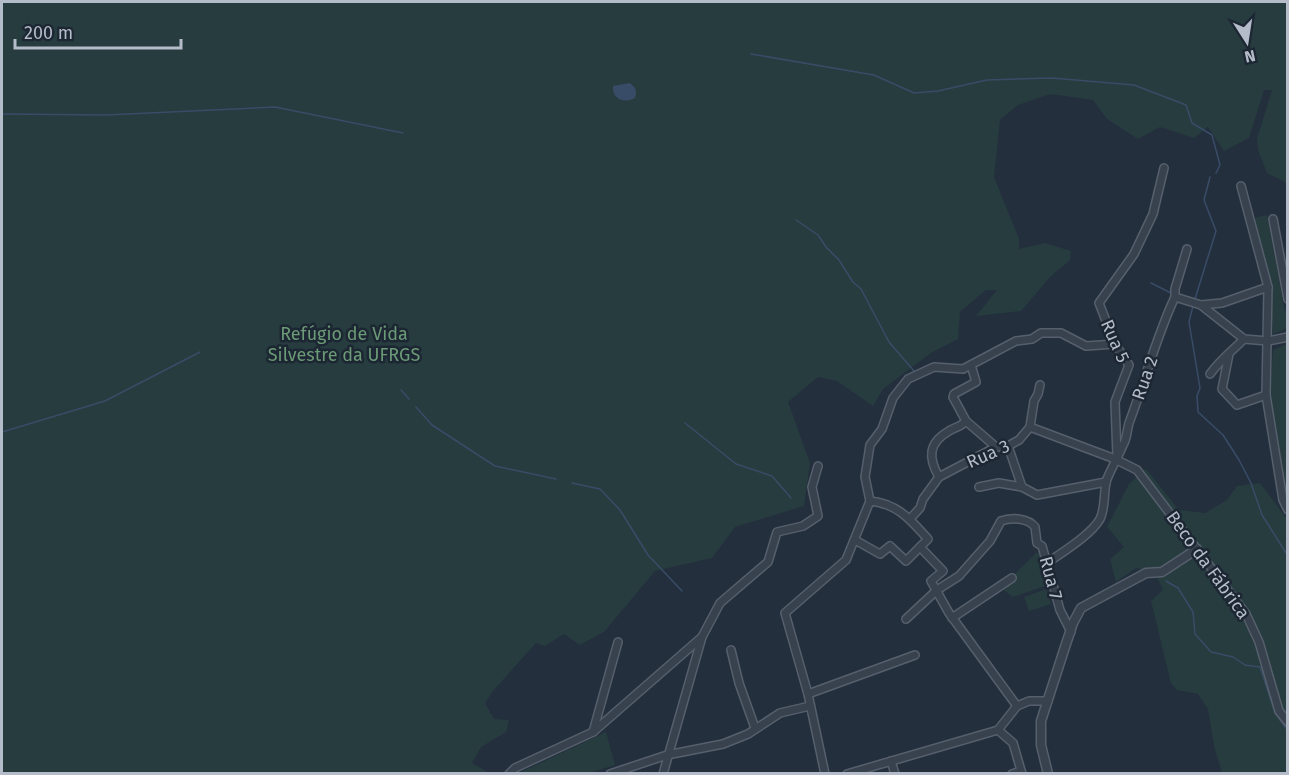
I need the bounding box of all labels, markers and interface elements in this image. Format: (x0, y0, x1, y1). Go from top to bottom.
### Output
scale bar (15, 12, 182, 50)
north arrow (1217, 12, 1277, 72)
text: 200 m (24, 22, 73, 44)
text: N (1243, 46, 1257, 67)
street label: Rua 5 (1096, 316, 1134, 366)
park label: Refúgio de Vida Silvestre da UFRGS (268, 323, 420, 366)
street label: Rua 2 (1127, 353, 1163, 403)
street label: Rua 3 (963, 435, 1013, 473)
street label: Beco da Fábrica (1161, 507, 1255, 623)
street label: Rua 7 (1035, 554, 1067, 602)

